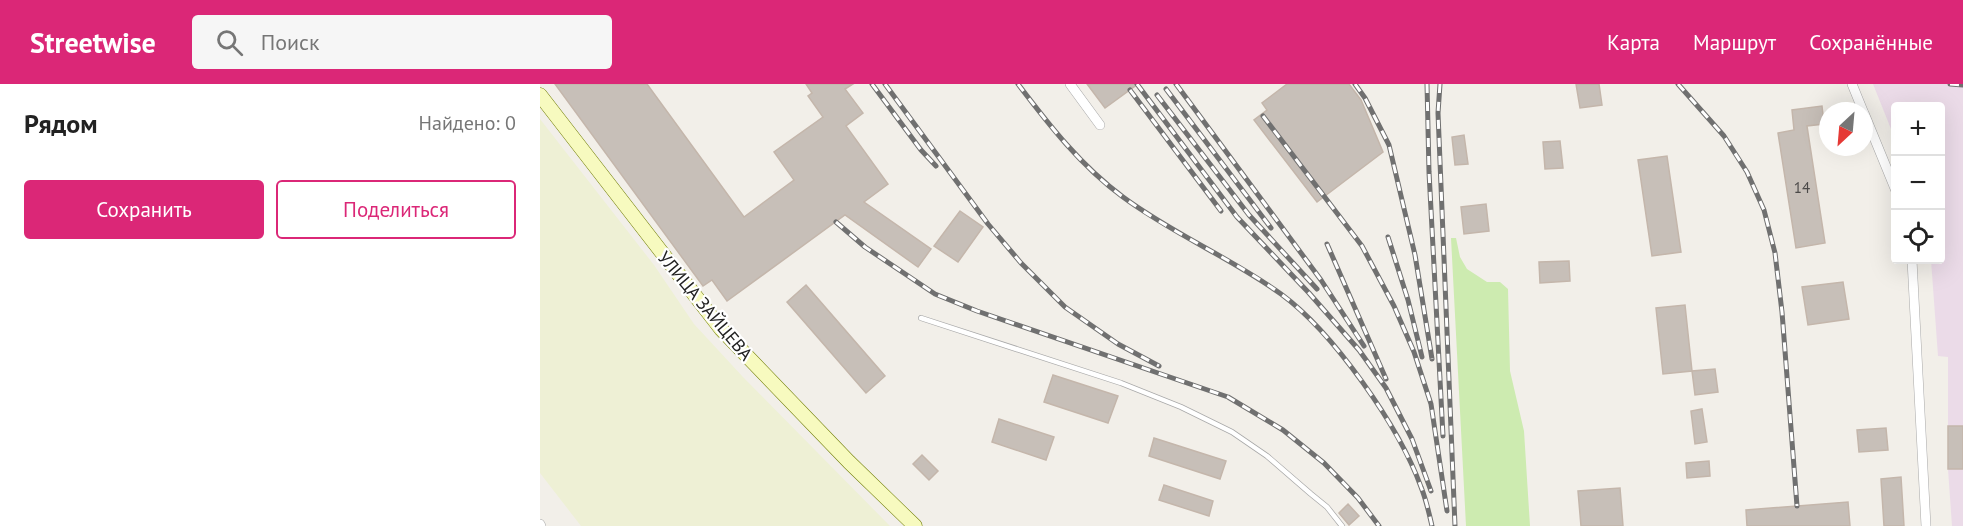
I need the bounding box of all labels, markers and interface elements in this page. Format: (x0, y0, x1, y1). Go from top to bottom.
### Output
search box (192, 15, 612, 69)
text: Streetwise (30, 24, 156, 61)
icon: search (213, 26, 246, 59)
text: Поиск (261, 28, 320, 56)
text: Карта (1607, 29, 1660, 56)
text: Маршрут (1693, 29, 1776, 56)
text: Сохранённые (1809, 29, 1933, 56)
north arrow (1819, 102, 1873, 156)
map controls (1891, 102, 1945, 264)
button: + (1891, 102, 1945, 156)
text: Рядом (24, 107, 98, 140)
text: Найдено: 0 (419, 110, 516, 136)
button: − (1891, 156, 1945, 210)
house number: 14 (1794, 178, 1810, 197)
button: Сохранить (24, 180, 264, 239)
button: Поделиться (276, 180, 516, 239)
button: locate (1891, 210, 1945, 264)
street label: УЛИЦА ЗАЙЦЕВА (653, 246, 758, 365)

